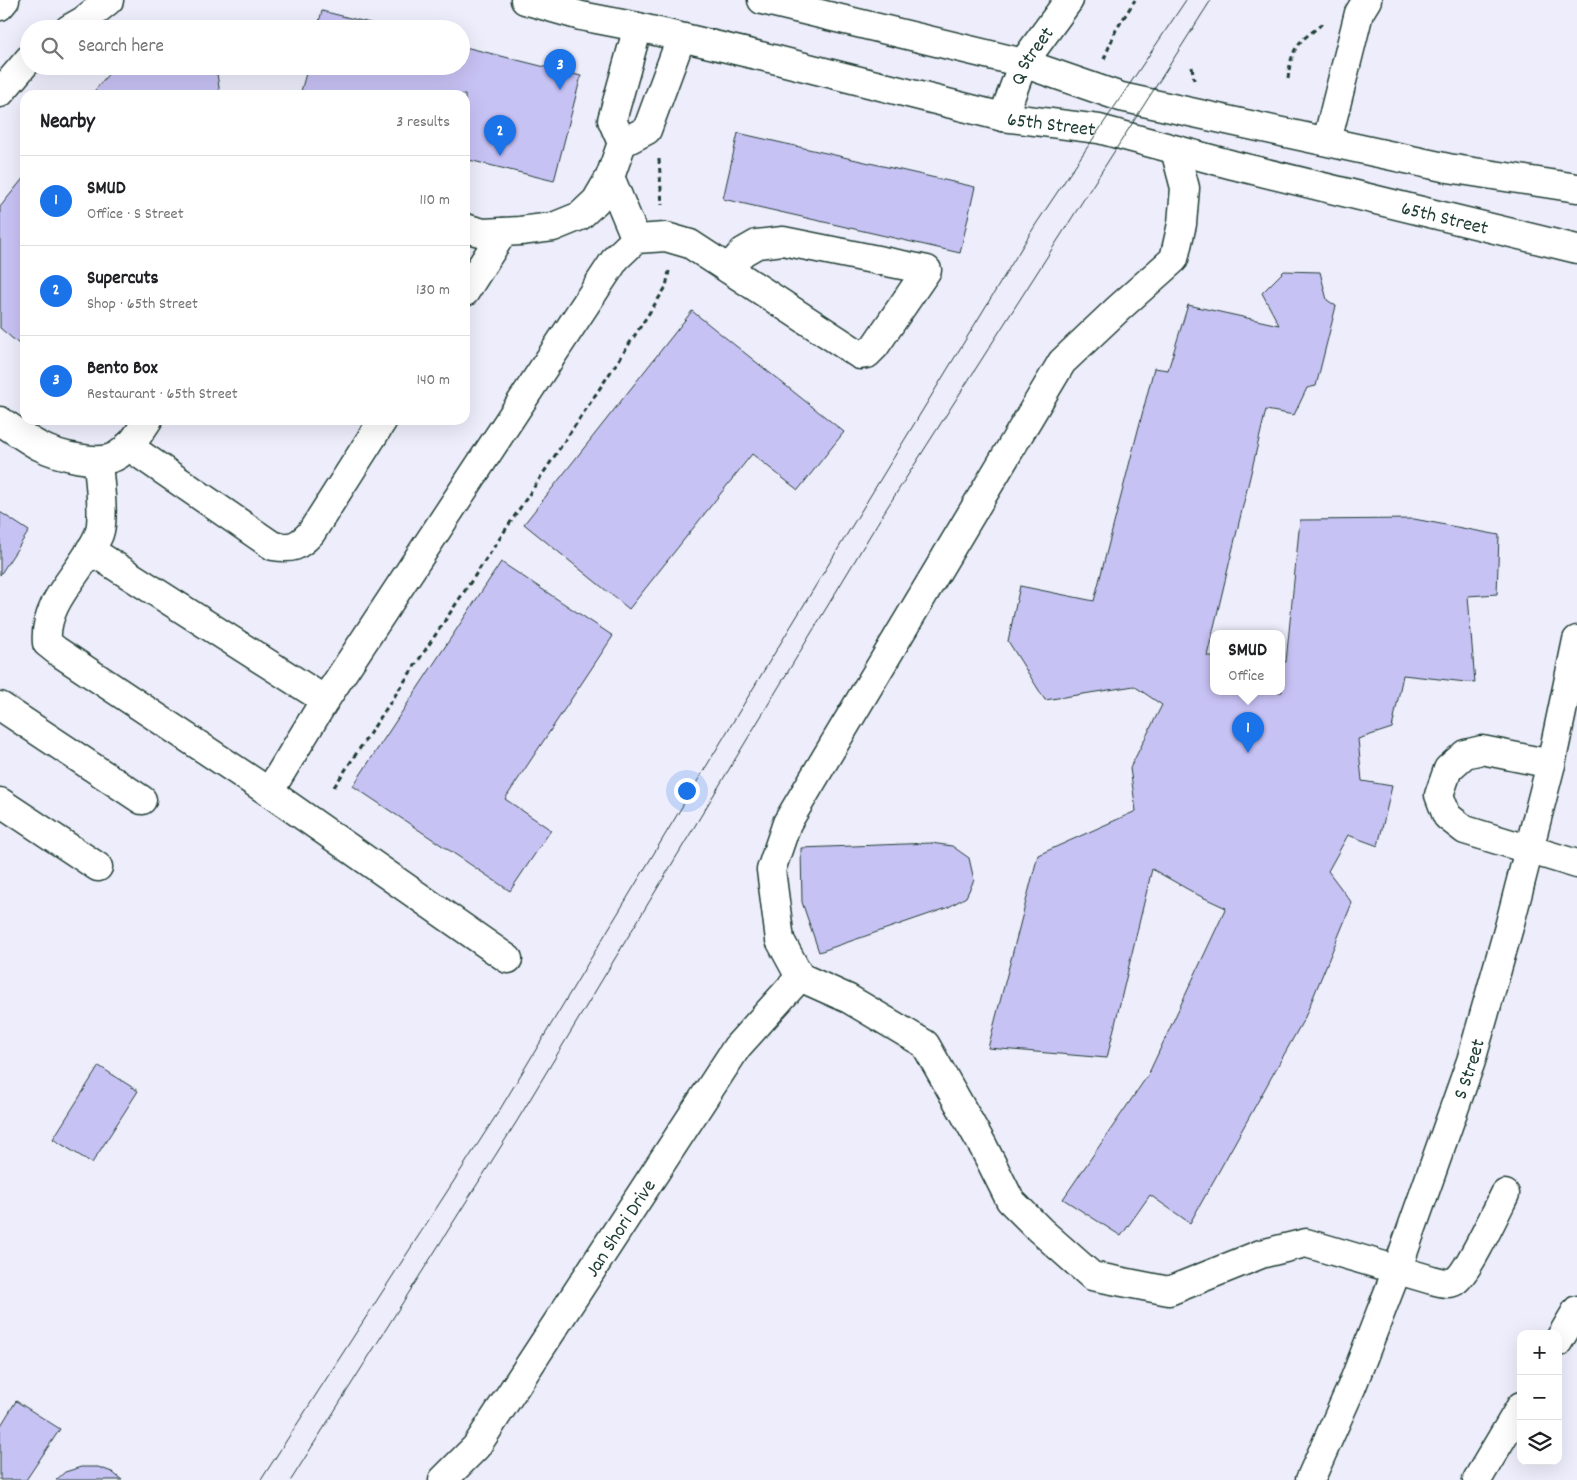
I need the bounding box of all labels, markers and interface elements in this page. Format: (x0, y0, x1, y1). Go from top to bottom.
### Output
search box (20, 20, 470, 75)
street label: Q Street (1005, 22, 1062, 90)
icon: search (38, 34, 66, 62)
text: Search here (78, 34, 164, 61)
pin: 3 (544, 49, 576, 90)
street label: 65th Street (1005, 107, 1097, 145)
text: Nearby (40, 108, 95, 138)
text: 3 results (396, 111, 450, 134)
pin: 2 (484, 115, 516, 156)
text: SMUD (87, 176, 125, 203)
text: 1 (54, 189, 58, 212)
text: 110 m (420, 189, 450, 212)
street label: 65th Street (1398, 196, 1491, 244)
text: Office · S Street (87, 203, 184, 226)
text: Supercuts (87, 266, 159, 293)
text: 2 (53, 279, 60, 302)
text: 130 m (416, 279, 450, 302)
text: Shop · 65th Street (87, 293, 198, 316)
text: Bento Box (87, 356, 157, 383)
text: 3 (52, 369, 60, 392)
text: 140 m (416, 369, 450, 392)
text: Restaurant · 65th Street (87, 383, 238, 406)
popup (1210, 630, 1285, 695)
text: SMUD (1228, 638, 1267, 665)
text: Office (1228, 665, 1264, 688)
pin: 1 (1232, 712, 1264, 753)
your location (674, 778, 700, 804)
street label: S Street (1448, 1036, 1494, 1104)
street label: Jan Shori Drive (580, 1174, 664, 1283)
map controls (1517, 1330, 1562, 1465)
button: + (1517, 1330, 1562, 1375)
button: − (1517, 1375, 1562, 1420)
button: layers (1517, 1420, 1562, 1465)

